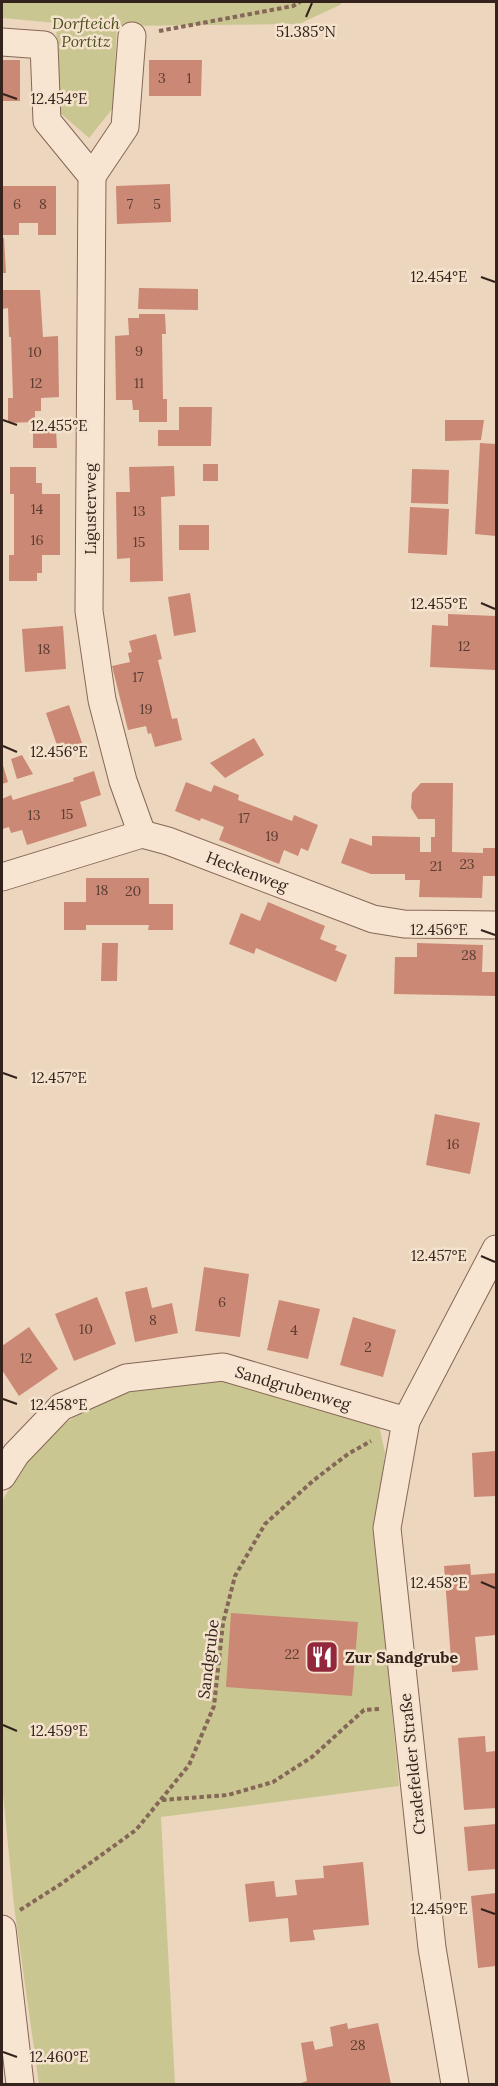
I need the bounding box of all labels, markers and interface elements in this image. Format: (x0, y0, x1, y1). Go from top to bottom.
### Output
park label: Dorfteich Portitz (52, 13, 120, 51)
text: 51.385°N (276, 22, 336, 41)
house number: 3 (158, 69, 166, 87)
house number: 1 (186, 69, 192, 87)
text: 12.454°E (31, 89, 87, 108)
house number: 6 (13, 195, 21, 213)
house number: 8 (39, 195, 47, 213)
house number: 7 (127, 195, 134, 213)
house number: 5 (153, 195, 161, 213)
text: 12.454°E (411, 267, 467, 286)
house number: 9 (135, 342, 143, 360)
house number: 10 (28, 343, 42, 361)
house number: 12 (30, 374, 42, 392)
house number: 11 (134, 374, 144, 392)
text: 12.455°E (30, 416, 88, 435)
street label: Ligusterweg (80, 462, 100, 555)
house number: 14 (31, 500, 44, 518)
house number: 13 (133, 502, 146, 520)
house number: 16 (30, 531, 44, 549)
house number: 15 (133, 533, 145, 551)
text: 12.455°E (410, 594, 468, 613)
house number: 12 (458, 637, 470, 655)
house number: 18 (38, 640, 51, 658)
house number: 17 (132, 668, 144, 686)
house number: 19 (139, 700, 153, 718)
text: 12.456°E (30, 742, 88, 761)
house number: 15 (61, 805, 73, 823)
house number: 13 (28, 806, 41, 824)
house number: 17 (238, 809, 250, 827)
house number: 19 (265, 827, 279, 845)
street label: Heckenweg (203, 846, 292, 896)
house number: 23 (459, 855, 475, 873)
house number: 21 (430, 857, 442, 875)
house number: 18 (96, 881, 109, 899)
house number: 20 (125, 882, 141, 900)
text: 12.456°E (410, 920, 468, 939)
house number: 28 (461, 946, 477, 964)
text: 12.457°E (31, 1068, 87, 1087)
house number: 16 (446, 1135, 460, 1153)
text: 12.457°E (411, 1246, 467, 1265)
house number: 6 (218, 1293, 226, 1311)
house number: 8 (149, 1311, 157, 1329)
house number: 10 (79, 1320, 93, 1338)
house number: 4 (290, 1321, 298, 1339)
house number: 2 (364, 1338, 372, 1356)
house number: 12 (20, 1349, 32, 1367)
street label: Sandgrubenweg (233, 1361, 354, 1415)
text: 12.458°E (30, 1395, 88, 1414)
text: 12.458°E (410, 1573, 468, 1592)
street label: Sandgrube (193, 1618, 223, 1700)
restaurant icon: Zur Sandgrube (304, 1639, 340, 1675)
house number: 22 (284, 1645, 300, 1663)
place label: Zur Sandgrube (345, 1647, 459, 1667)
street label: Cradefelder Straße (395, 1692, 429, 1836)
text: 12.459°E (30, 1721, 88, 1740)
text: 12.459°E (410, 1899, 468, 1918)
house number: 28 (350, 2036, 366, 2054)
text: 12.460°E (30, 2047, 88, 2066)

